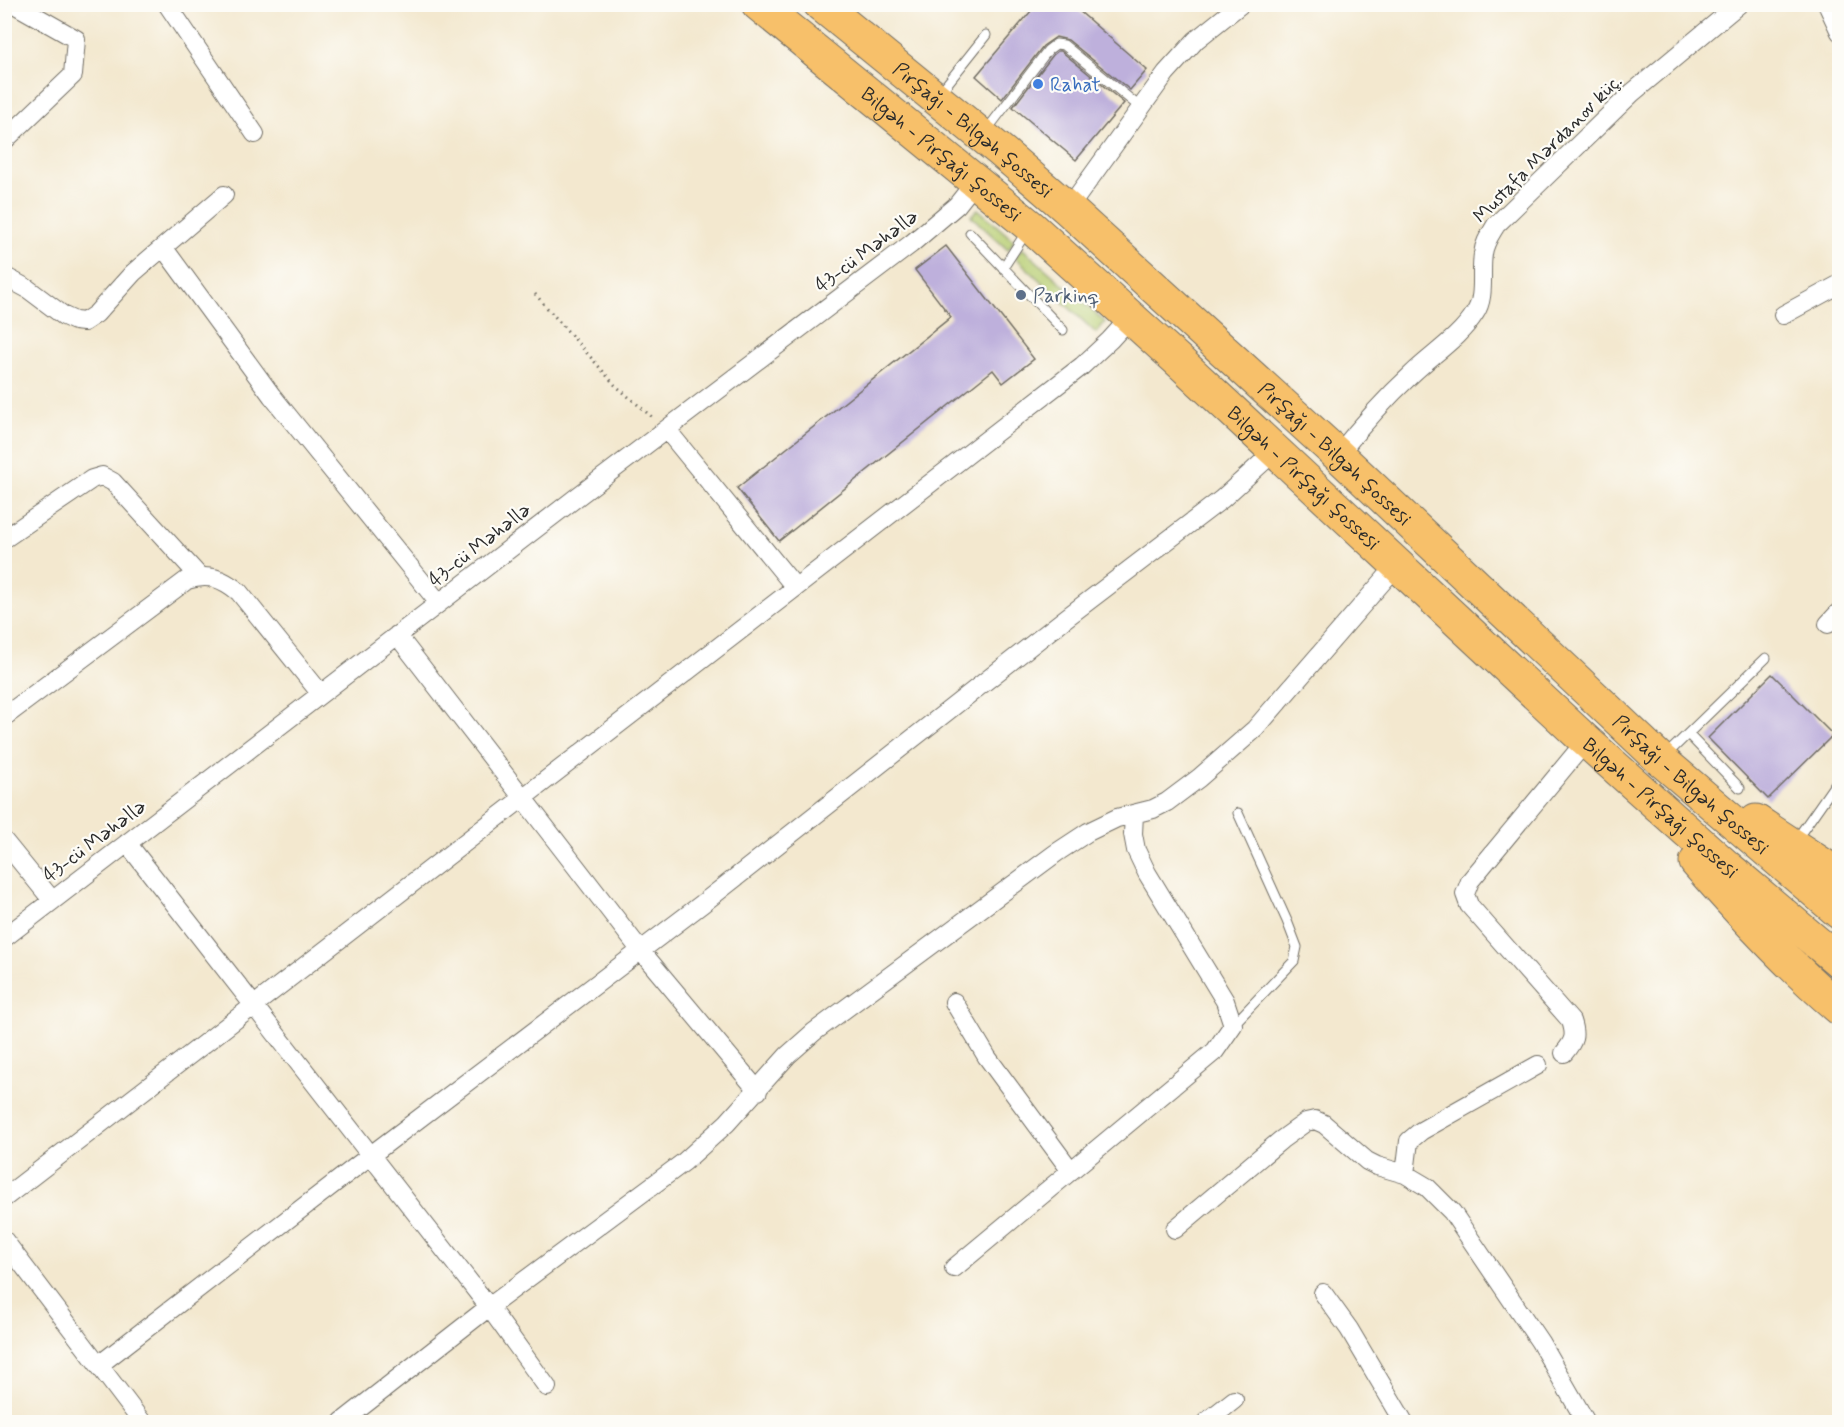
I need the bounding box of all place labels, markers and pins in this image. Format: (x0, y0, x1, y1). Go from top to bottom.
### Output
place label: Rahat (1050, 72, 1101, 99)
marker: Rahat (1031, 77, 1045, 91)
place label: Parkinq (1033, 283, 1099, 310)
marker: Parkinq (1014, 288, 1028, 302)

